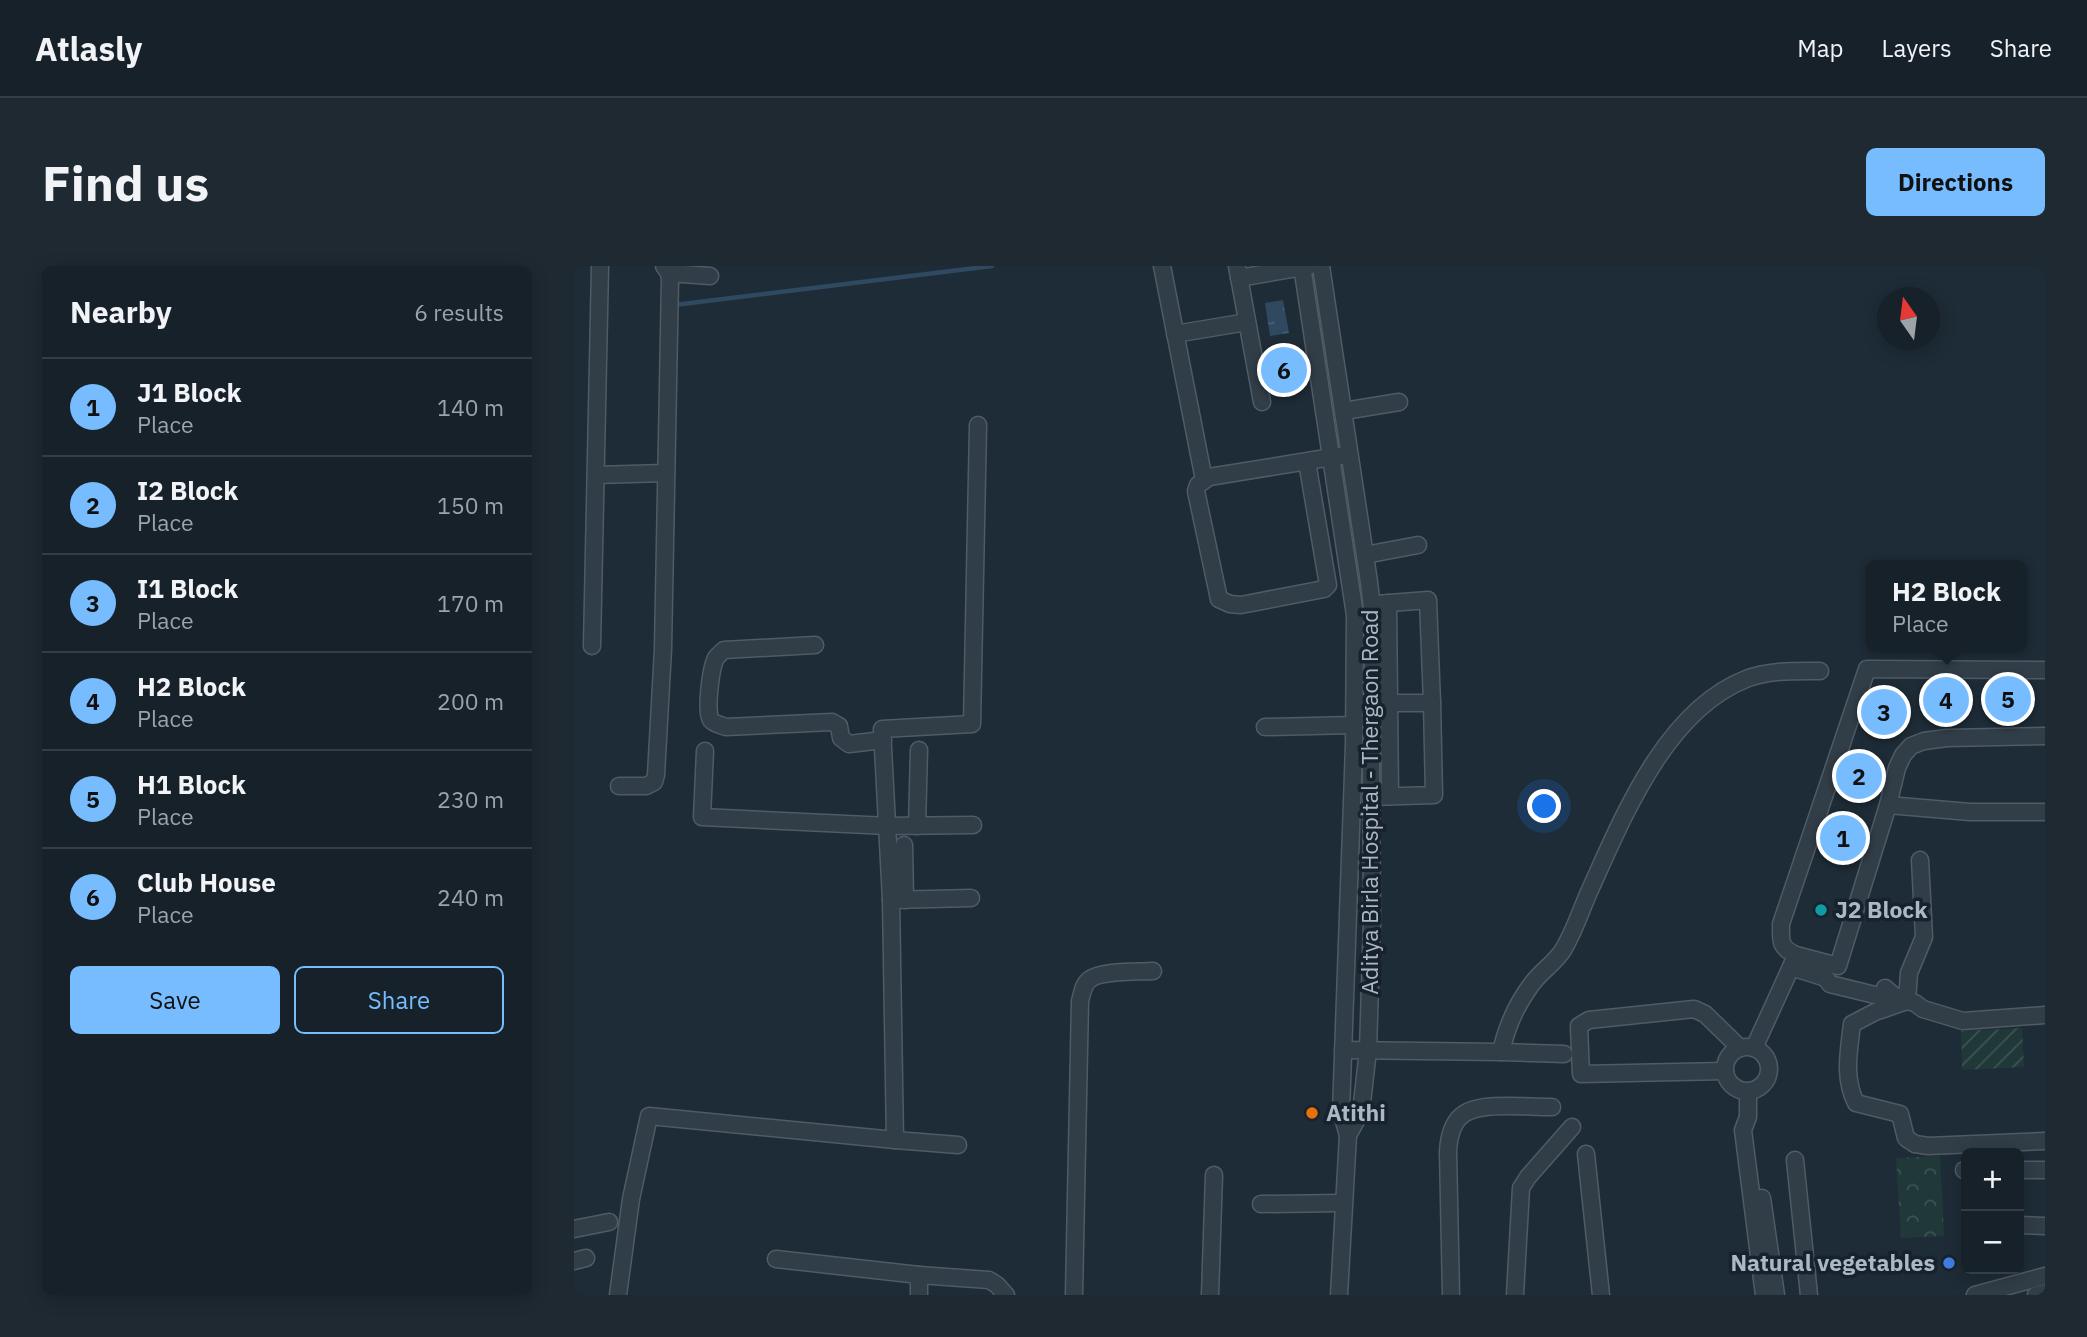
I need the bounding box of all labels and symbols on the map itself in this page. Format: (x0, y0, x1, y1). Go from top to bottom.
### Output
north arrow (1877, 287, 1940, 350)
pin: 6 (1261, 344, 1307, 396)
street label: Aditya Birla Hospital - Thergaon Road (1354, 609, 1384, 995)
pin: 5 (1985, 673, 2031, 725)
pin: 4 (1923, 674, 1969, 726)
pin: 3 (1861, 686, 1907, 738)
pin: 2 (1836, 750, 1882, 802)
your location (1527, 789, 1561, 823)
pin: 1 (1820, 812, 1866, 864)
place label: J2 Block (1835, 894, 1928, 924)
marker: J2 Block (1813, 902, 1829, 918)
place label: Atithi (1326, 1097, 1386, 1127)
marker: Atithi (1304, 1105, 1320, 1121)
place label: Natural vegetables (1730, 1247, 1935, 1277)
marker: Natural vegetables (1941, 1255, 1957, 1271)

